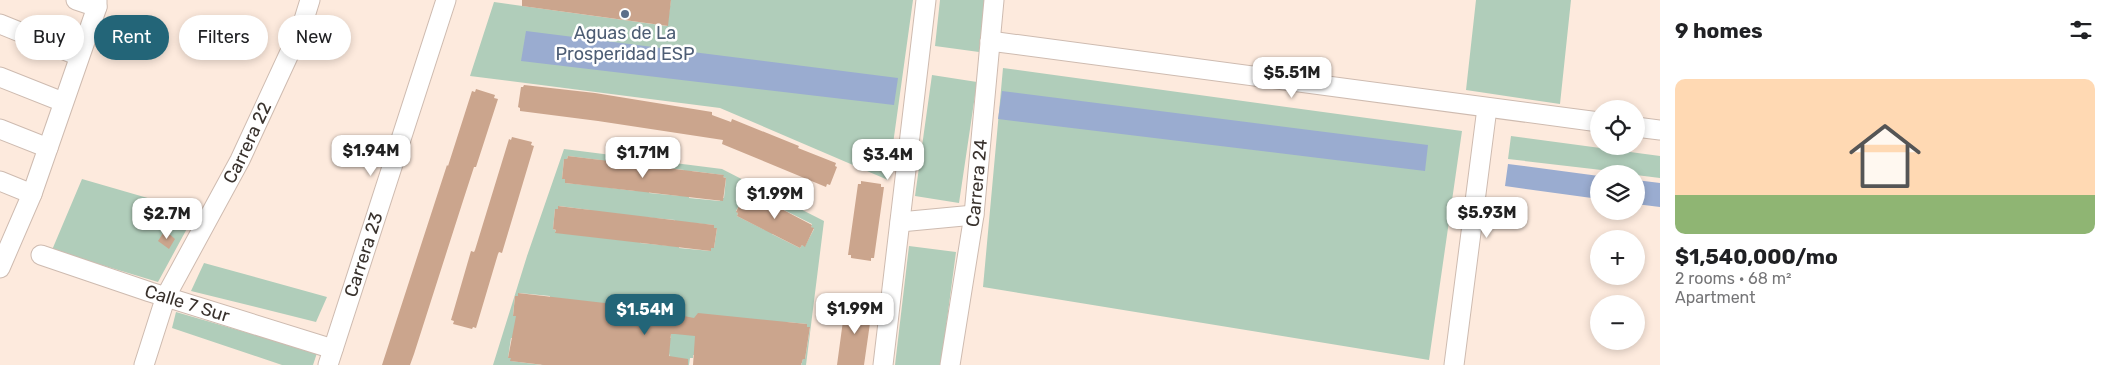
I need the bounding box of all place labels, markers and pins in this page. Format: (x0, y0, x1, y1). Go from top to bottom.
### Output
marker: Aguas de La Prosperidad ESP (619, 8, 631, 20)
place label: Aguas de La Prosperidad ESP (555, 22, 695, 65)
pin: $5.51M (1251, 56, 1333, 99)
pin: $1.94M (330, 134, 412, 177)
pin: $1.71M (602, 136, 684, 179)
pin: $3.4M (853, 138, 923, 181)
pin: $1.99M (734, 178, 816, 220)
pin: $5.93M (1446, 196, 1528, 239)
pin: $2.7M (132, 198, 202, 240)
pin: $1.99M (814, 292, 896, 335)
pin: $1.54M (604, 294, 686, 336)

